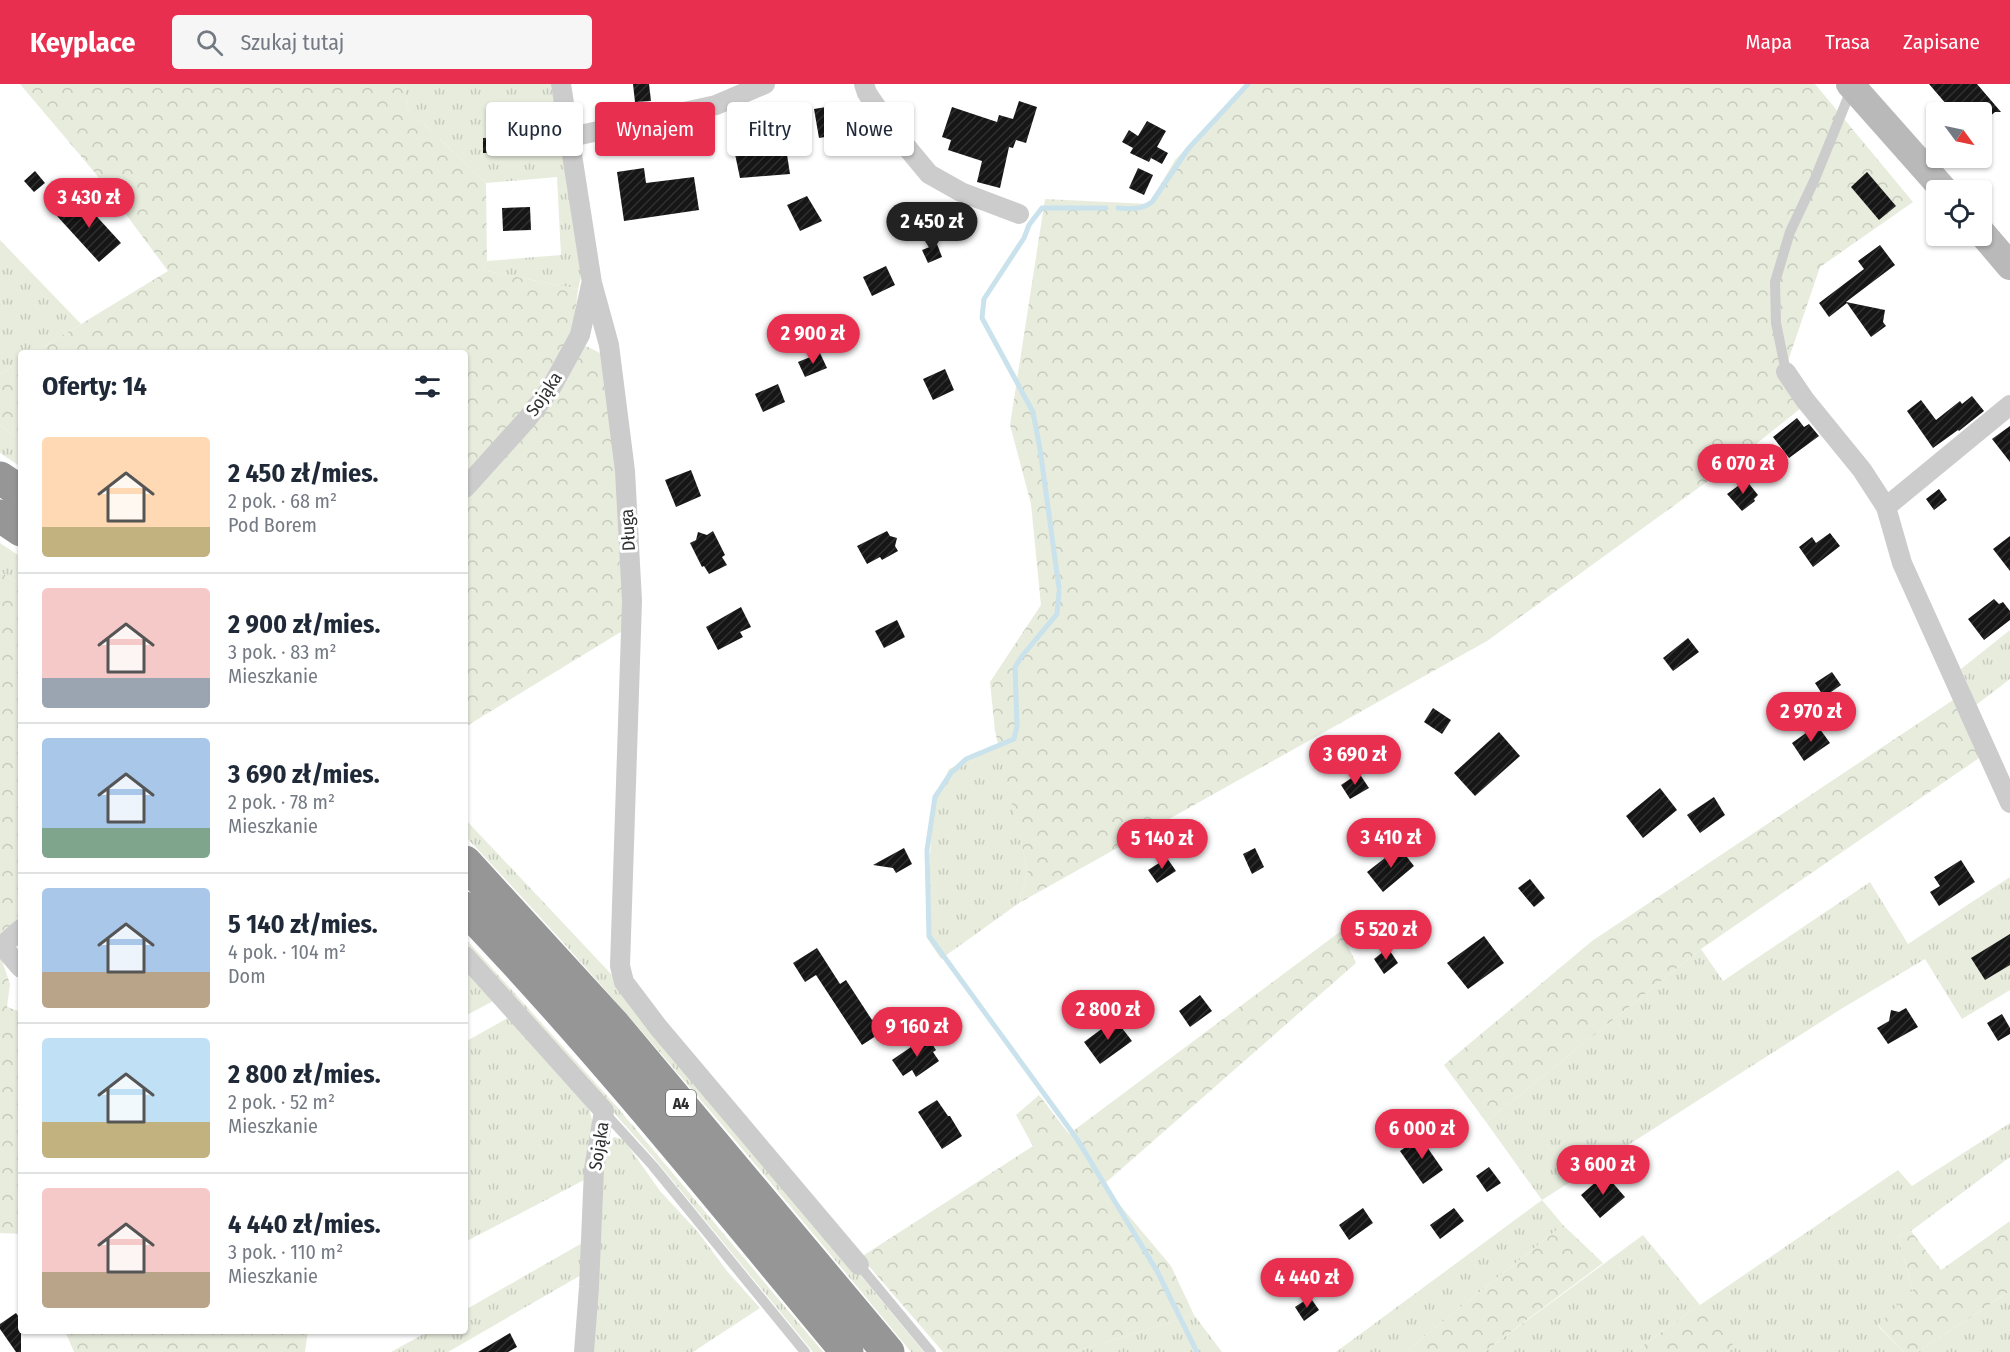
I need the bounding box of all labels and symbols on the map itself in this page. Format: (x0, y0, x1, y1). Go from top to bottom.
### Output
north arrow (1926, 102, 1992, 168)
pin: 3 430 zł (27, 178, 151, 229)
pin: 2 450 zł (870, 202, 994, 253)
pin: 2 900 zł (751, 314, 875, 365)
street label: Sojąka (521, 368, 567, 420)
pin: 6 070 zł (1681, 444, 1805, 495)
street label: Długa (616, 508, 640, 552)
pin: 2 970 zł (1749, 692, 1873, 743)
pin: 3 690 zł (1293, 735, 1417, 786)
pin: 3 410 zł (1329, 818, 1453, 869)
pin: 5 140 zł (1100, 819, 1224, 870)
pin: 5 520 zł (1324, 910, 1448, 961)
pin: 2 800 zł (1046, 990, 1170, 1041)
pin: 9 160 zł (855, 1007, 979, 1058)
road number: A4 (666, 1090, 696, 1116)
pin: 6 000 zł (1360, 1109, 1484, 1160)
street label: Sojąka (584, 1120, 614, 1172)
pin: 3 600 zł (1541, 1145, 1665, 1196)
pin: 4 440 zł (1245, 1258, 1369, 1309)

